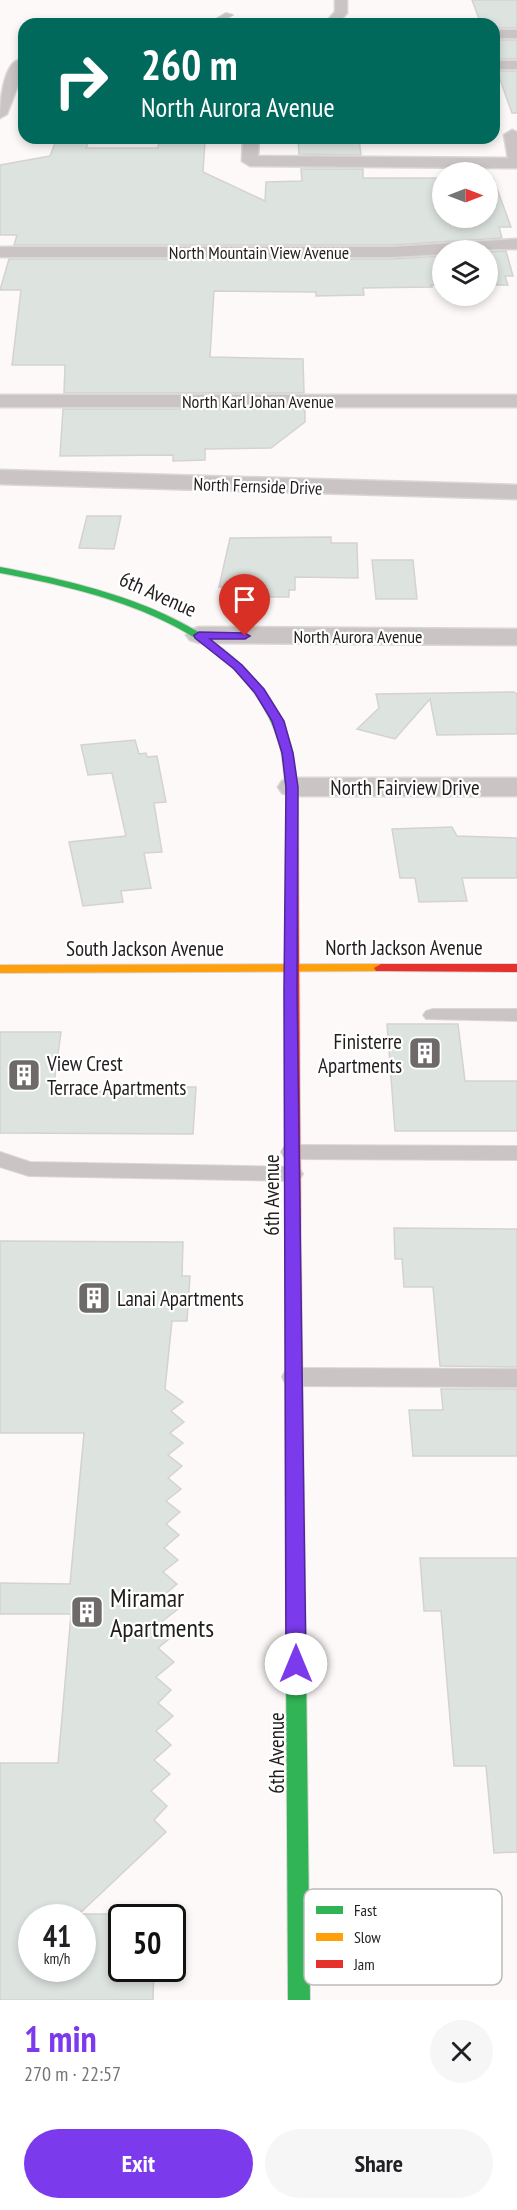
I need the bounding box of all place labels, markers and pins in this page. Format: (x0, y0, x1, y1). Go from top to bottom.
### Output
pin (219, 574, 270, 636)
place label: Finisterre Apartments (318, 1028, 402, 1079)
building icon: Finisterre Apartments (407, 1035, 443, 1071)
place label: View Crest Terrace Apartments (46, 1050, 186, 1101)
building icon: View Crest Terrace Apartments (6, 1057, 42, 1093)
building icon: Lanai Apartments (76, 1280, 112, 1316)
place label: Lanai Apartments (117, 1285, 244, 1312)
place label: Miramar Apartments (110, 1581, 214, 1644)
building icon: Miramar Apartments (69, 1594, 105, 1630)

